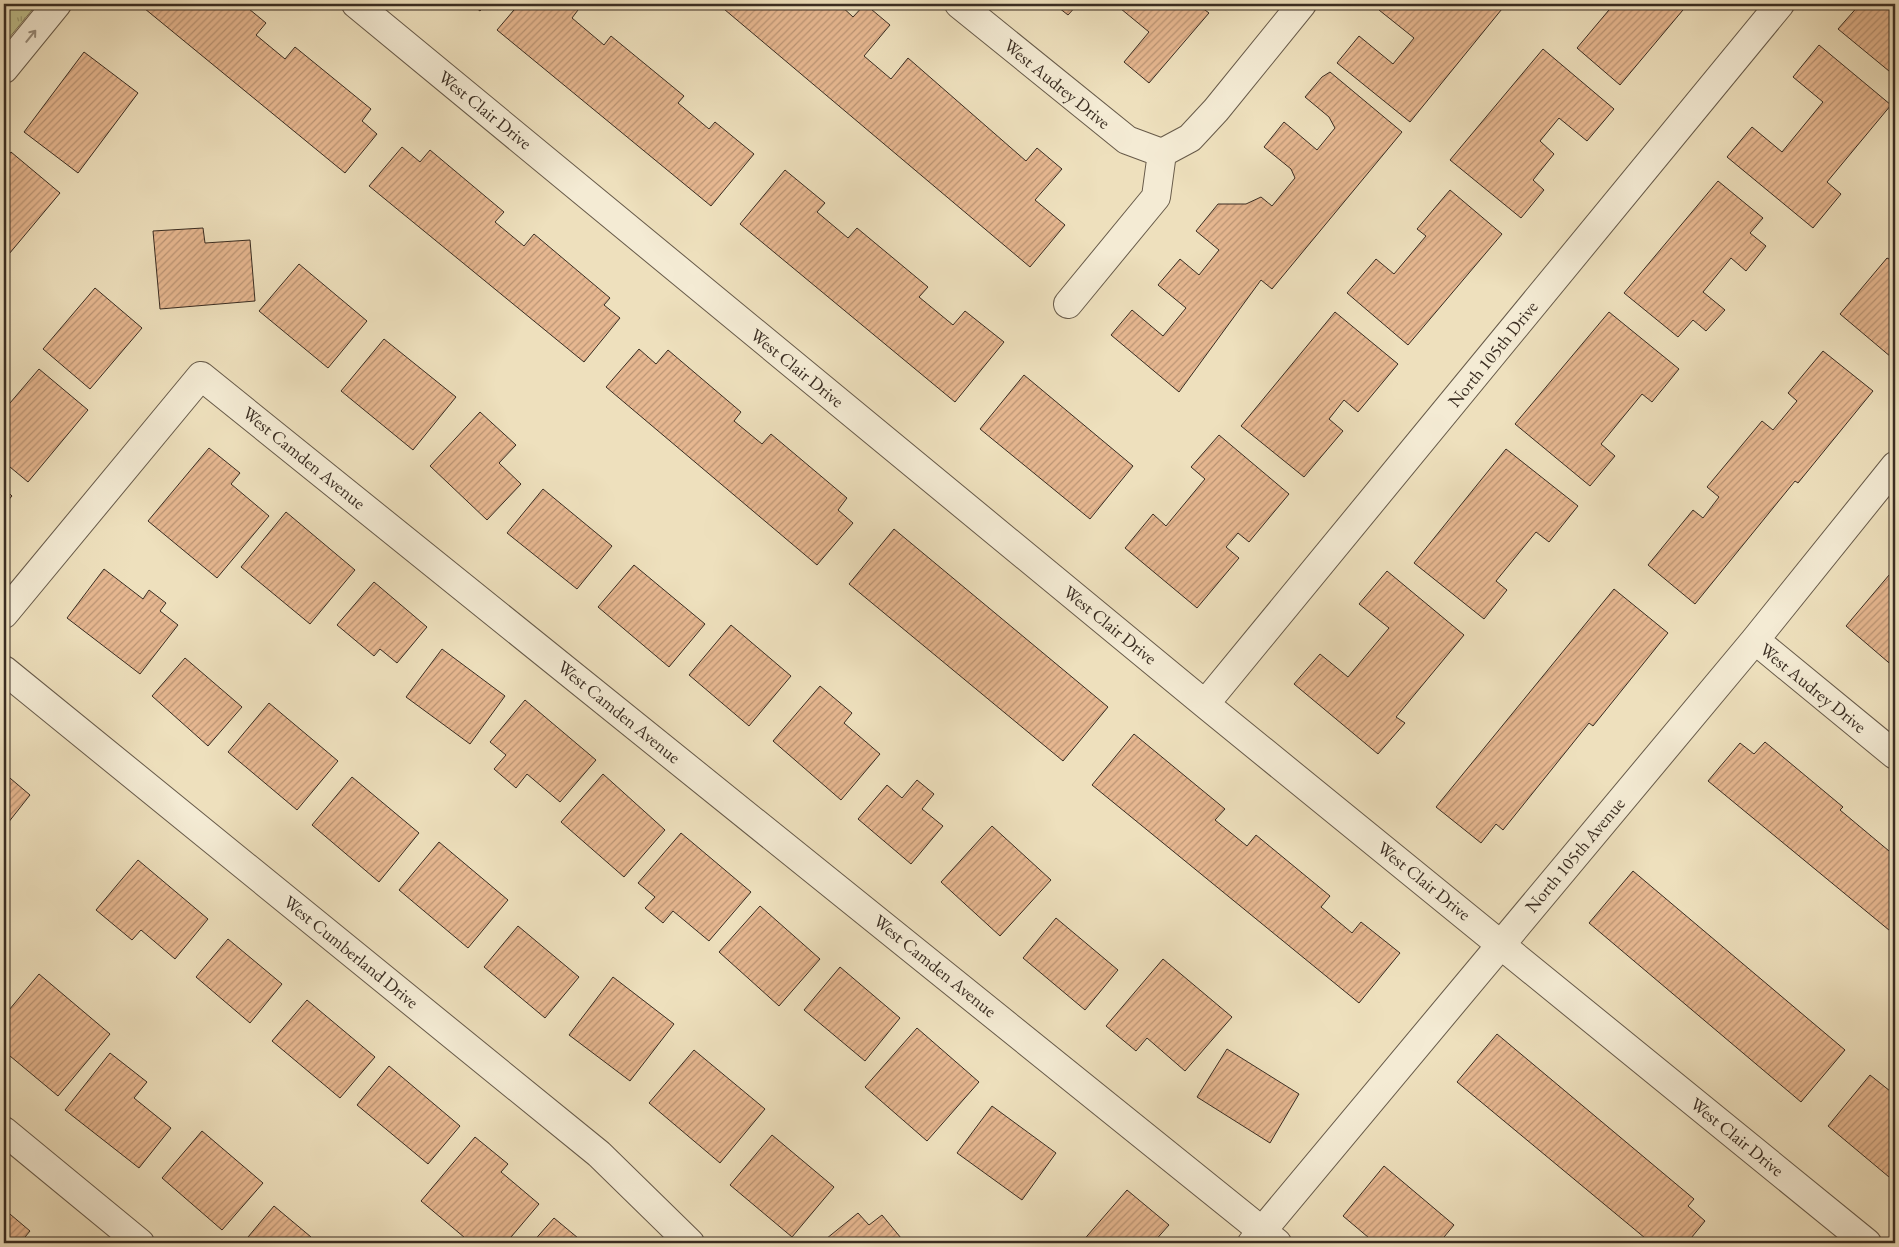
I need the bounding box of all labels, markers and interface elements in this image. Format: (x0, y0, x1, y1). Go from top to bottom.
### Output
one-way arrow (25, 30, 36, 43)
street label: West Audrey Drive (999, 34, 1115, 134)
street label: West Clair Drive (434, 65, 537, 154)
street label: North 105th Drive (1443, 296, 1543, 412)
street label: West Clair Drive (746, 323, 849, 412)
street label: West Camden Avenue (238, 401, 370, 514)
street label: West Clair Drive (1059, 580, 1162, 669)
street label: West Audrey Drive (1755, 638, 1871, 738)
street label: West Camden Avenue (553, 655, 685, 768)
street label: North 105th Avenue (1520, 792, 1630, 917)
street label: West Clair Drive (1373, 836, 1476, 925)
street label: West Cumberland Drive (279, 890, 424, 1013)
street label: West Camden Avenue (869, 909, 1001, 1022)
street label: West Clair Drive (1686, 1092, 1789, 1181)

